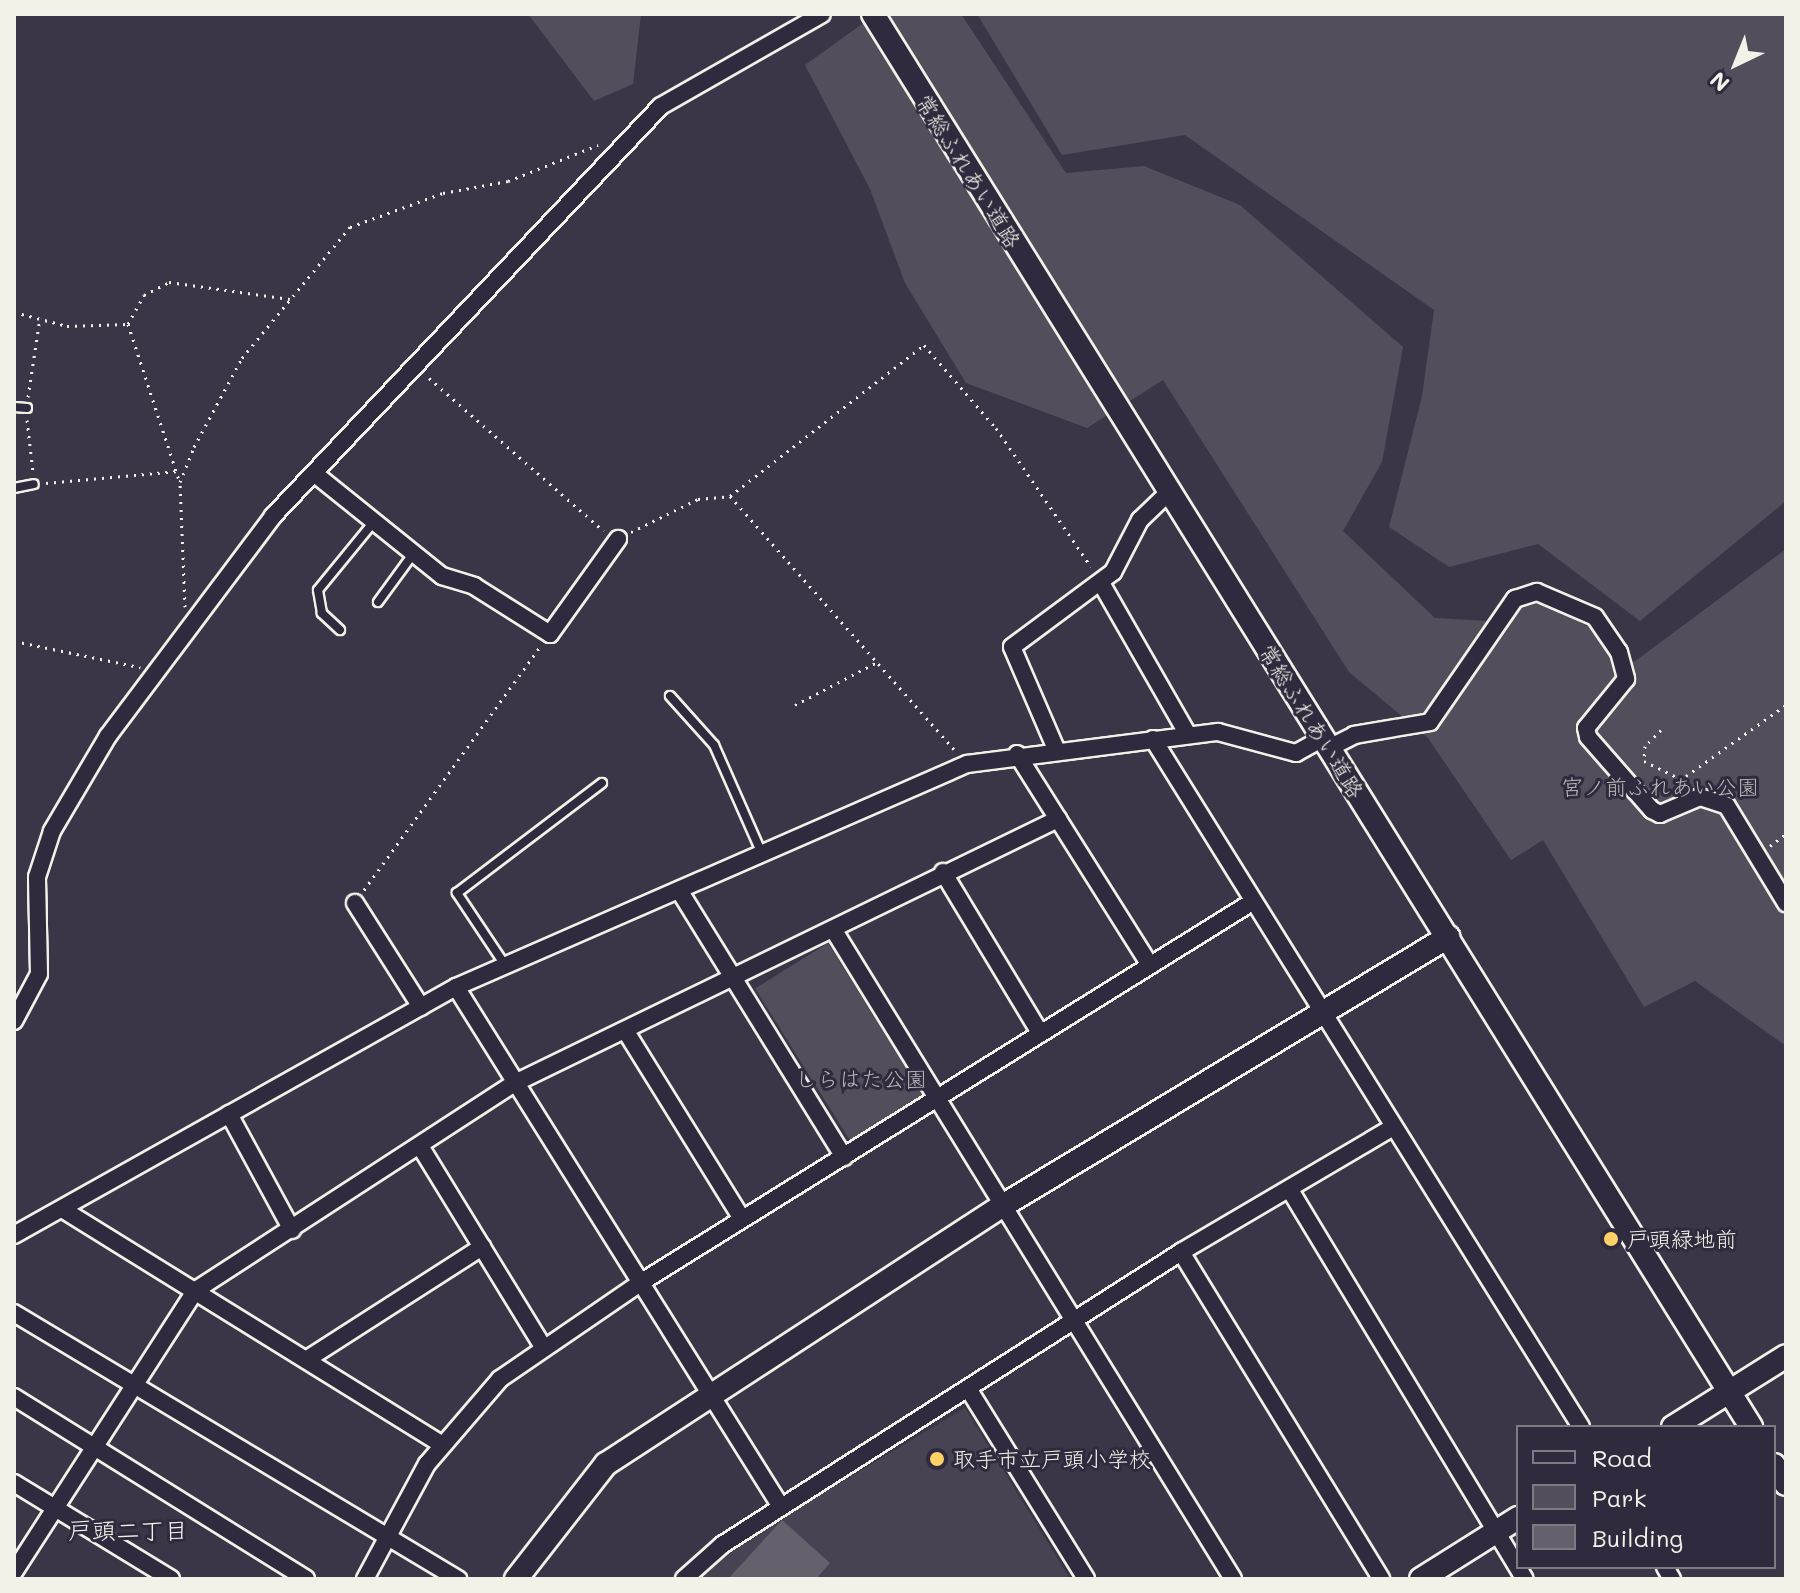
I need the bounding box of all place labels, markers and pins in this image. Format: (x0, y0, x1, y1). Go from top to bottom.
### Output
place label: 戸頭緑地前 (1627, 1226, 1737, 1252)
marker: 戸頭緑地前 (1602, 1230, 1620, 1248)
place label: 取手市立戸頭小学校 (953, 1446, 1151, 1472)
marker: 取手市立戸頭小学校 (928, 1450, 946, 1468)

